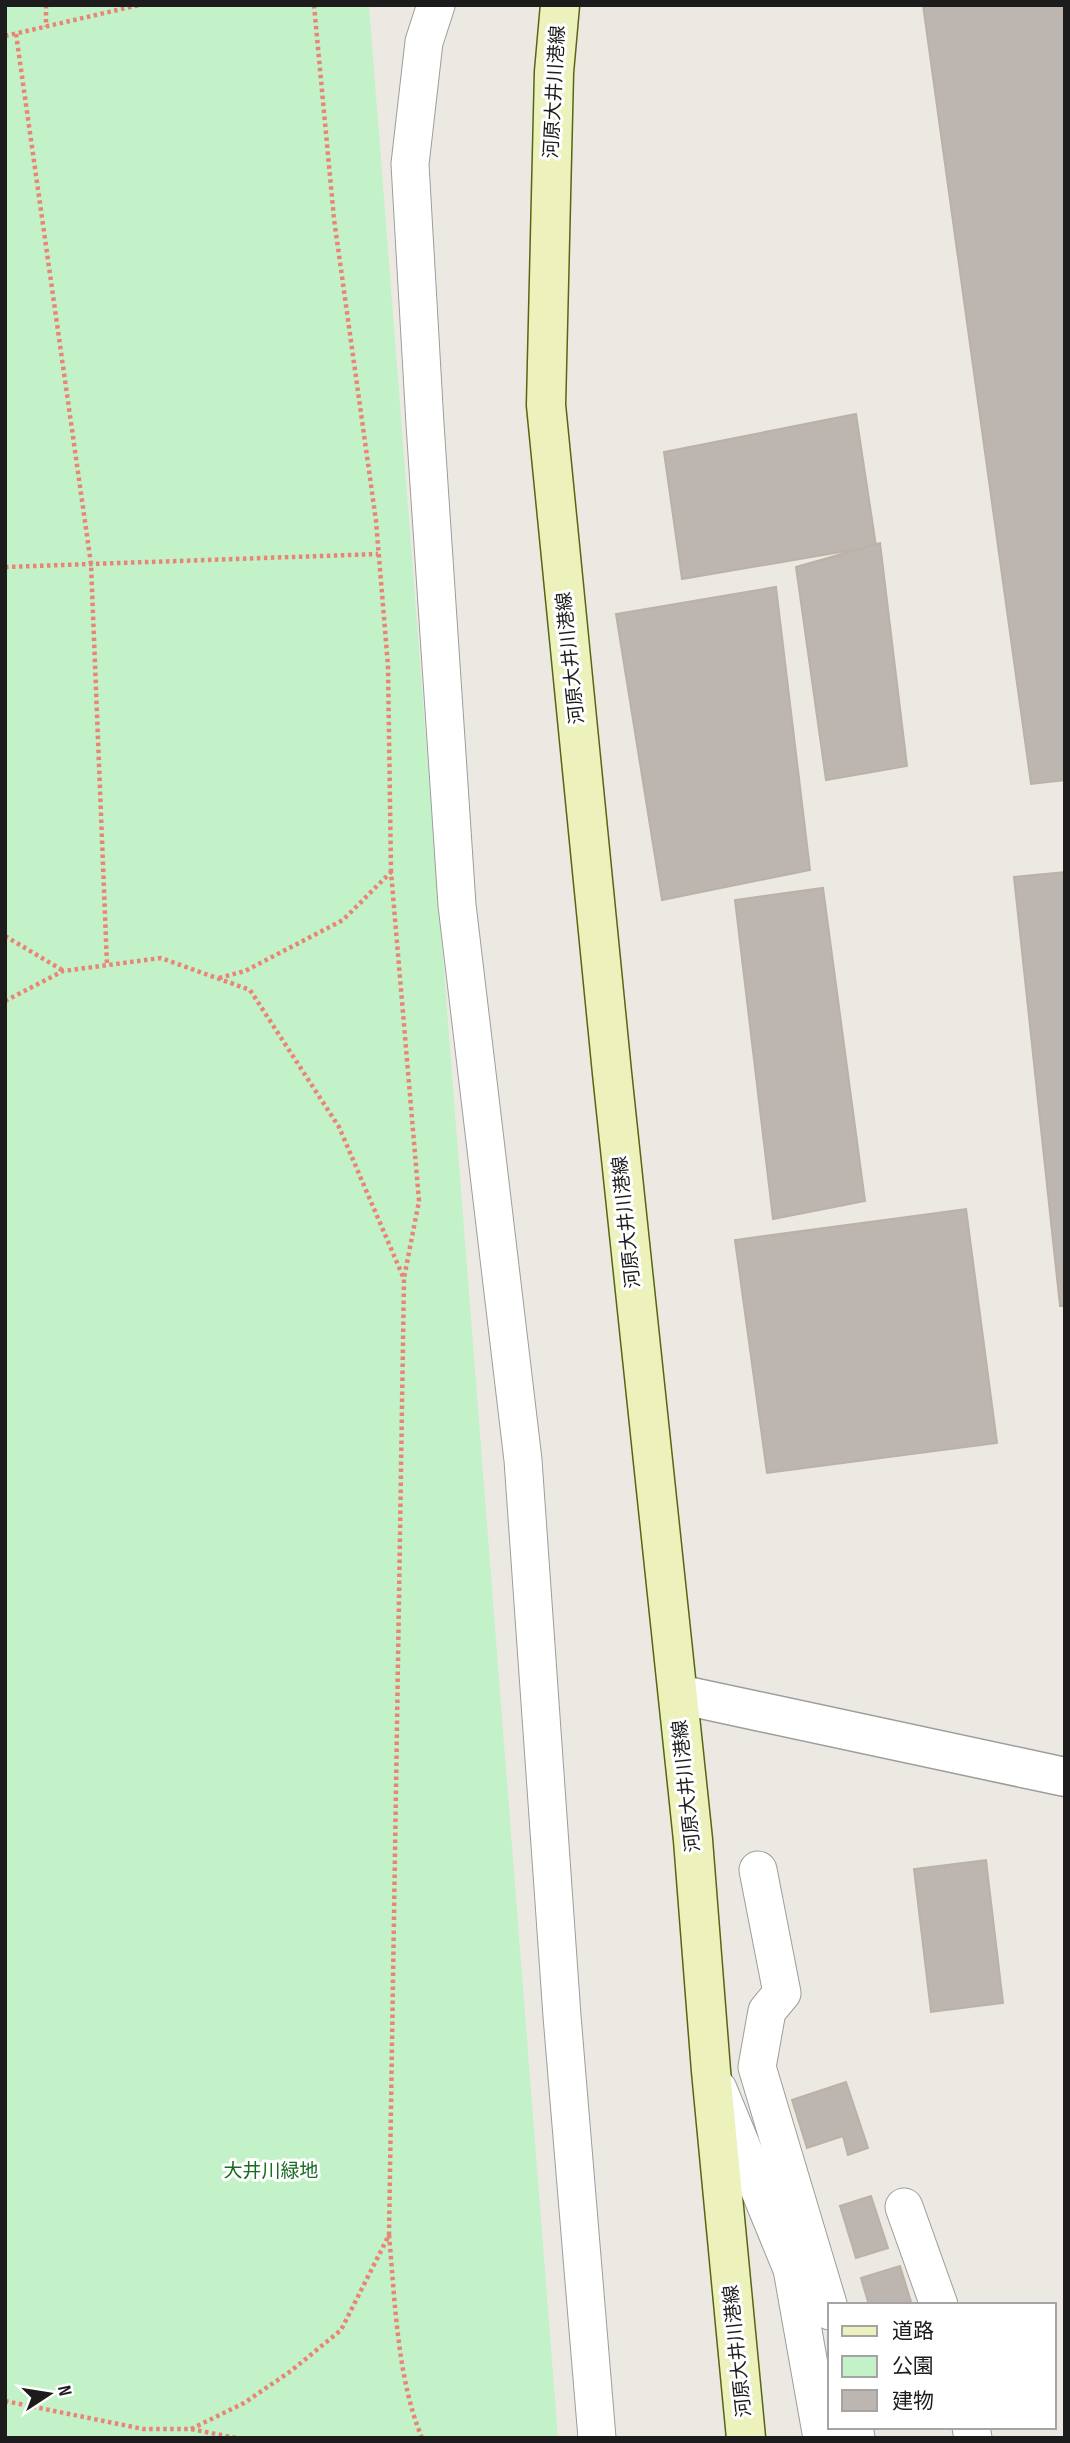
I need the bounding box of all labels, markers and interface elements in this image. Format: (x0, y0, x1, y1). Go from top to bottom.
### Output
street label: 河原大井川港線 (540, 25, 570, 159)
street label: 河原大井川港線 (553, 591, 589, 725)
street label: 河原大井川港線 (609, 1155, 645, 1289)
street label: 河原大井川港線 (669, 1719, 705, 1853)
park label: 大井川緑地 (223, 2160, 319, 2183)
street label: 河原大井川港線 (720, 2284, 756, 2418)
legend (828, 2303, 1056, 2429)
text: 道路 (892, 2319, 934, 2344)
text: 公園 (892, 2354, 934, 2379)
north arrow (14, 2359, 84, 2429)
text: N (52, 2383, 76, 2398)
text: 建物 (892, 2389, 934, 2414)

